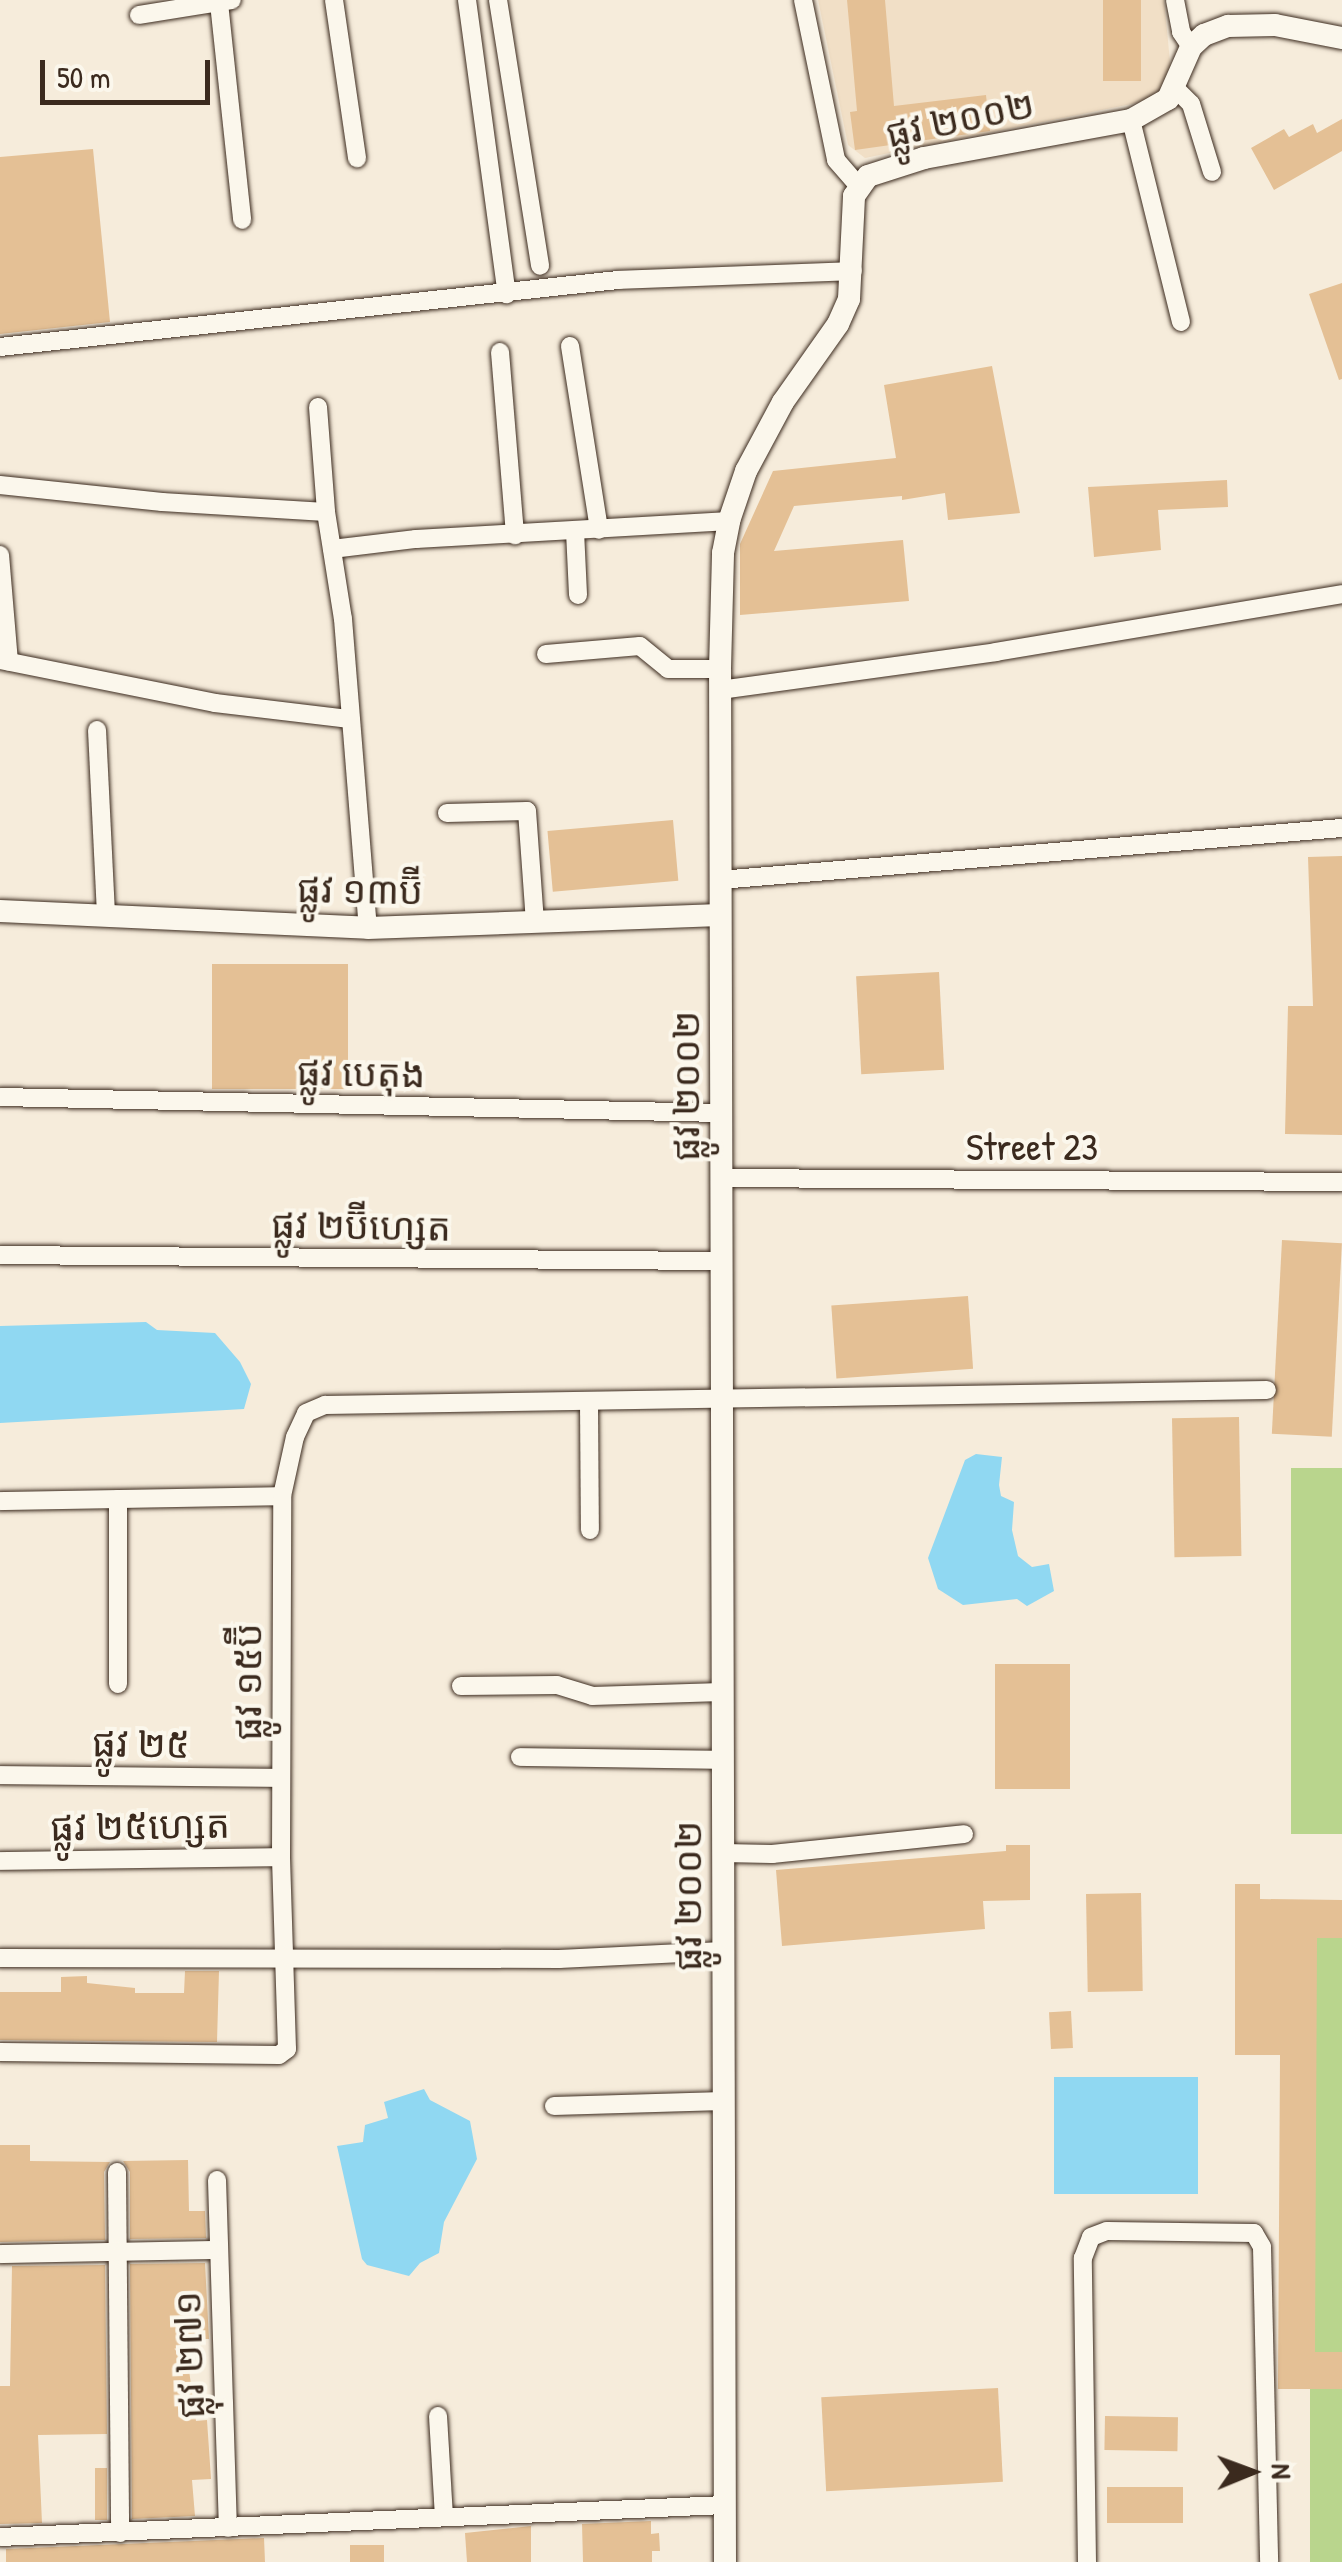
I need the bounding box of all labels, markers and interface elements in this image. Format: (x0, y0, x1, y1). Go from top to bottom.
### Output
scale bar (45, 40, 215, 102)
text: 50 m (57, 57, 110, 97)
street label: ផ្លូវ ២០០២ (882, 81, 1038, 157)
street label: ផ្លូវ ១៣ប៊ី (296, 866, 424, 914)
street label: ផ្លូវ ២០០២ (663, 1011, 709, 1161)
street label: ផ្លូវ បេតុង (296, 1049, 426, 1097)
street label: Street 23 (966, 1124, 1098, 1170)
street label: ផ្លូវ ២ប៊ីហ្សេត (271, 1202, 451, 1250)
street label: ផ្លូវ ១៥ប៊ី (225, 1623, 271, 1741)
street label: ផ្លូវ ២៥ (92, 1720, 190, 1768)
street label: ផ្លូវ ២៥ហ្សេត (50, 1802, 230, 1850)
street label: ផ្លូវ ២០០២ (665, 1821, 711, 1971)
street label: ផ្លុវ ២៧១ (164, 2290, 214, 2420)
north arrow (1202, 2422, 1302, 2522)
text: N (1263, 2464, 1301, 2479)

